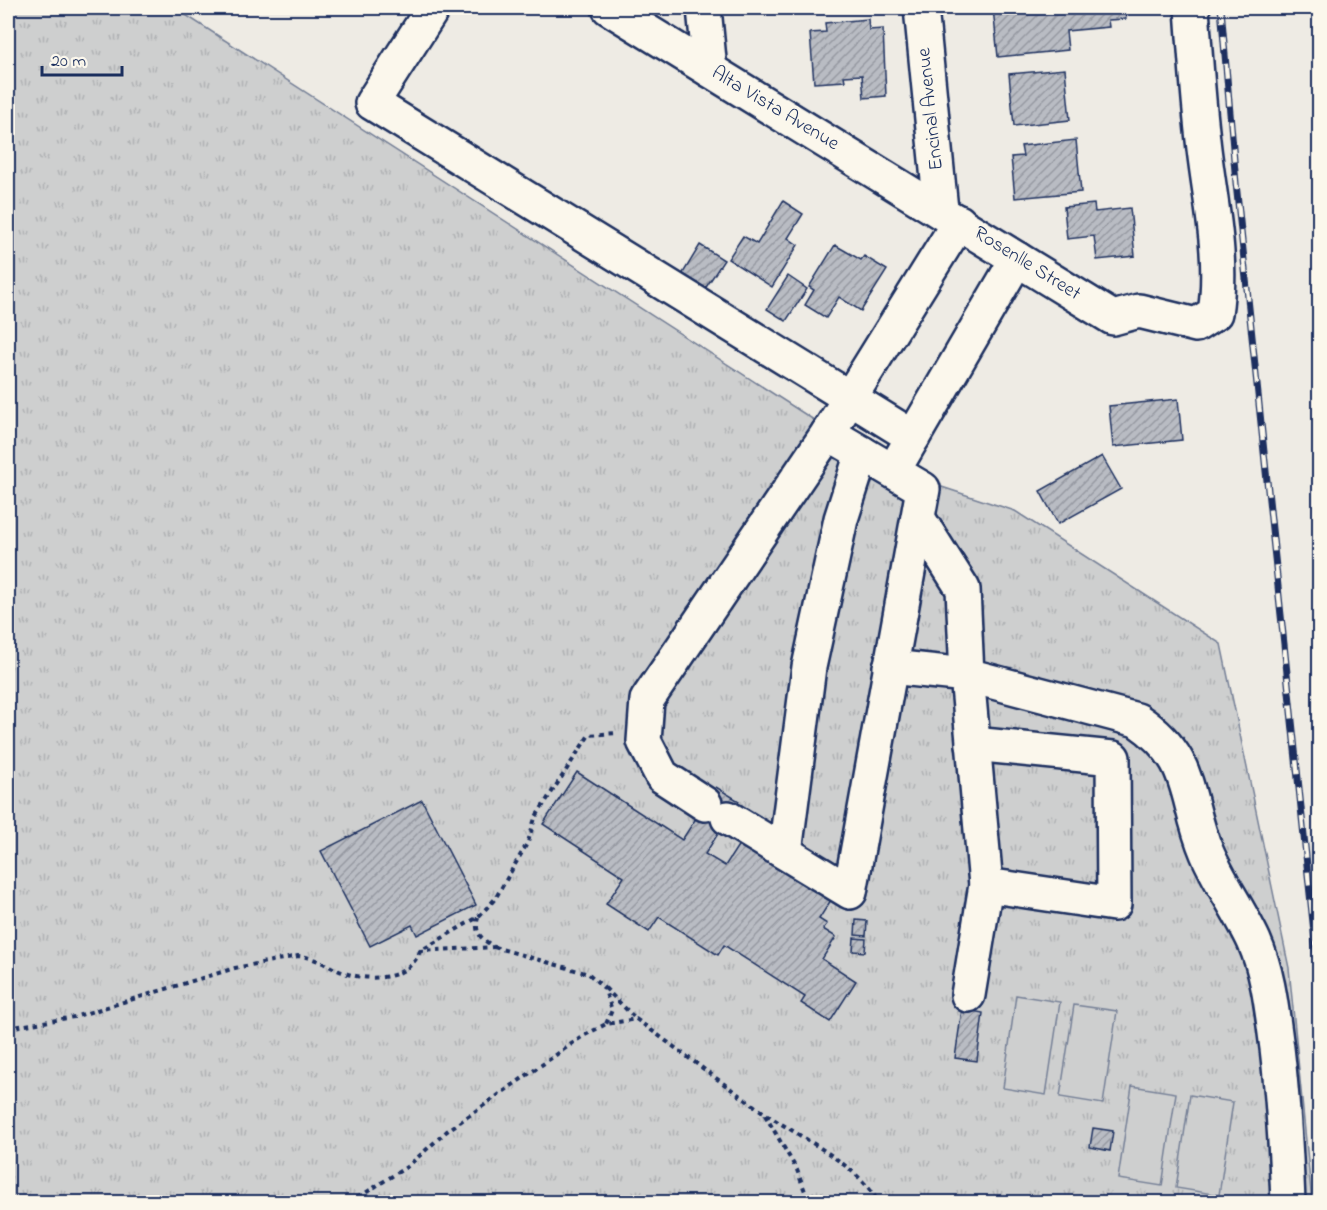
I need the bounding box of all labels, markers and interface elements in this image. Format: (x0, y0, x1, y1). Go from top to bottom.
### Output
scale bar (42, 39, 122, 77)
street label: Encinal Avenue (910, 46, 952, 172)
text: 20 m (51, 49, 86, 75)
street label: Alta Vista Avenue (706, 59, 845, 159)
street label: Rosenlle Street (968, 219, 1086, 309)

